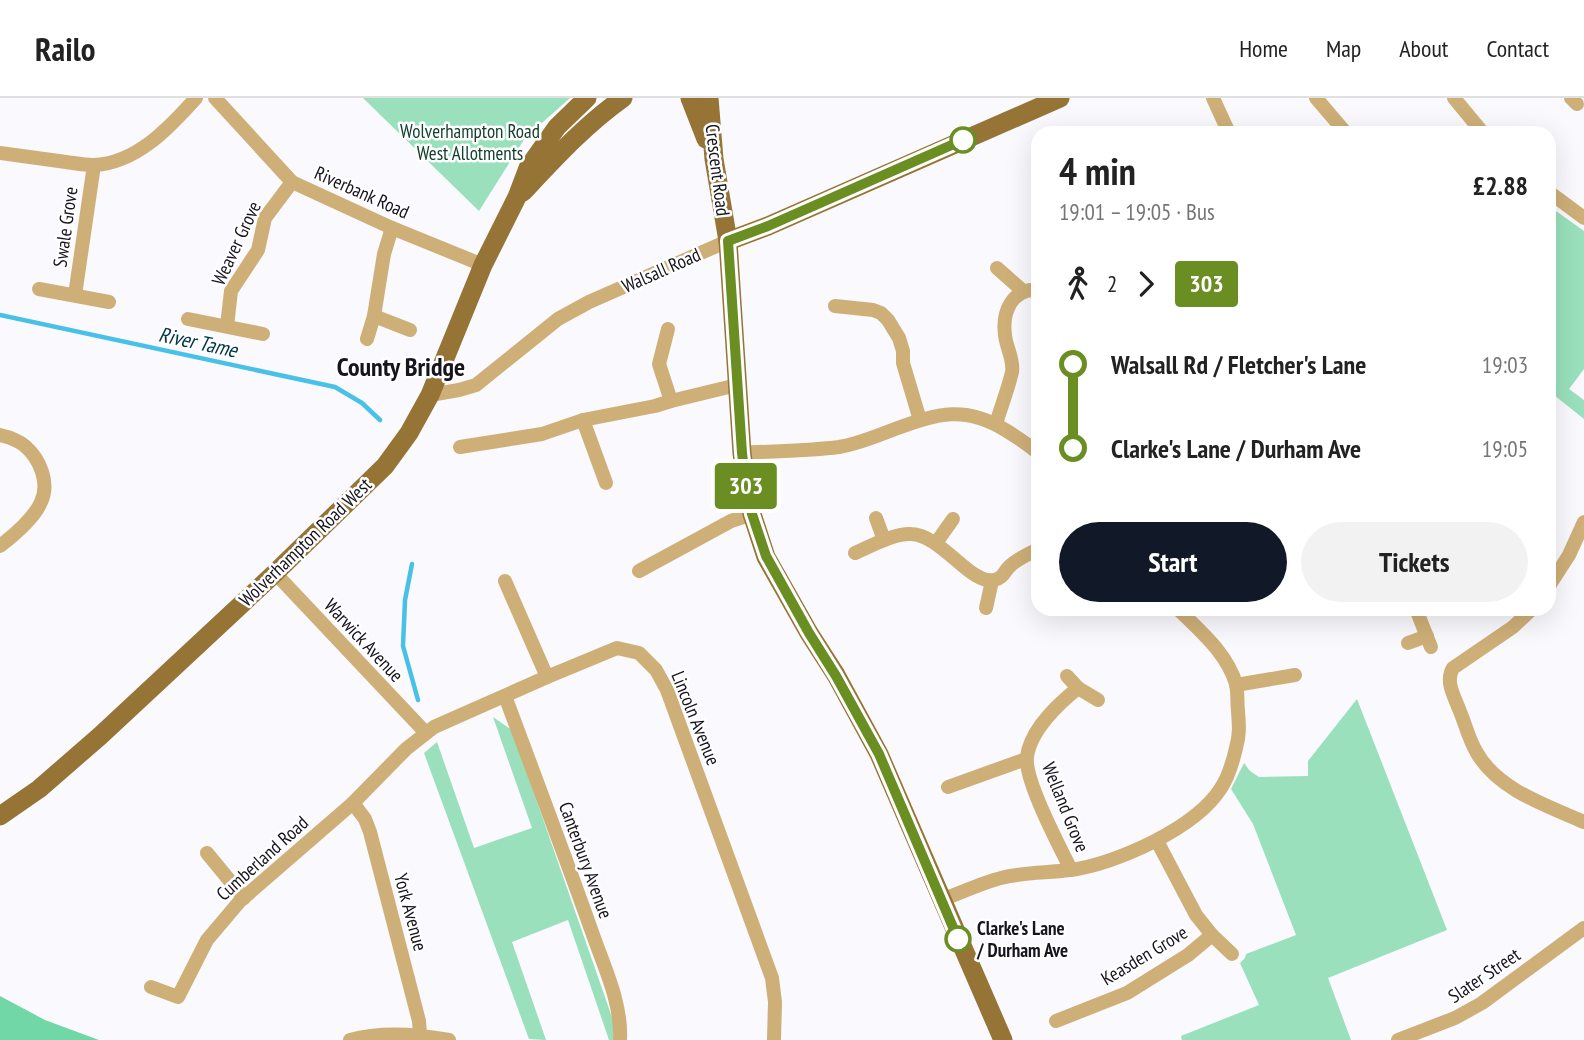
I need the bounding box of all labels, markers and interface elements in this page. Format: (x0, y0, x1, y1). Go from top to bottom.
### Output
text: Railo (35, 27, 95, 70)
text: Home (1239, 33, 1288, 64)
text: Map (1326, 33, 1361, 64)
text: About (1399, 33, 1448, 64)
text: Contact (1486, 33, 1549, 64)
park label: Wolverhampton Road West Allotments (400, 119, 540, 165)
street label: Crescent Road (700, 123, 736, 217)
unlabelled marker (950, 127, 976, 153)
text: 4 min (1059, 146, 1136, 195)
street label: Riverbank Road (311, 160, 413, 224)
text: £2.88 (1473, 169, 1528, 202)
street label: Swale Grove (47, 185, 83, 269)
street label: Weaver Grove (206, 197, 266, 289)
text: 19:01 – 19:05 · Bus (1059, 197, 1215, 226)
street label: Walsall Road (618, 242, 704, 298)
icon: walk (1059, 265, 1097, 303)
icon: forward (1127, 265, 1165, 303)
text: 303 (1189, 268, 1224, 299)
text: 2 (1107, 269, 1117, 298)
water label: River Tame (156, 321, 241, 364)
text: Walsall Rd / Fletcher's Lane (1111, 348, 1366, 381)
district label: County Bridge (337, 350, 465, 383)
text: 19:03 (1482, 350, 1528, 379)
text: Clarke's Lane / Durham Ave (1111, 432, 1361, 465)
text: 19:05 (1482, 434, 1528, 463)
line badge: 303 (706, 463, 786, 509)
text: 303 (729, 470, 763, 501)
street label: Wolverhampton Road West (234, 472, 377, 611)
button: Start (1059, 522, 1287, 602)
button: Tickets (1301, 522, 1528, 602)
street label: Warwick Avenue (319, 593, 409, 687)
street label: Lincoln Avenue (666, 667, 726, 769)
street label: Welland Grove (1037, 759, 1095, 856)
street label: Canterbury Avenue (554, 798, 618, 922)
street label: Cumberland Road (211, 810, 313, 906)
street label: York Avenue (389, 871, 433, 953)
place label: Clarke's Lane / Durham Ave (976, 916, 1068, 962)
street label: Keasden Grove (1096, 920, 1192, 990)
marker: Clarke's Lane / Durham Ave (945, 926, 971, 952)
street label: Slater Street (1443, 942, 1525, 1008)

